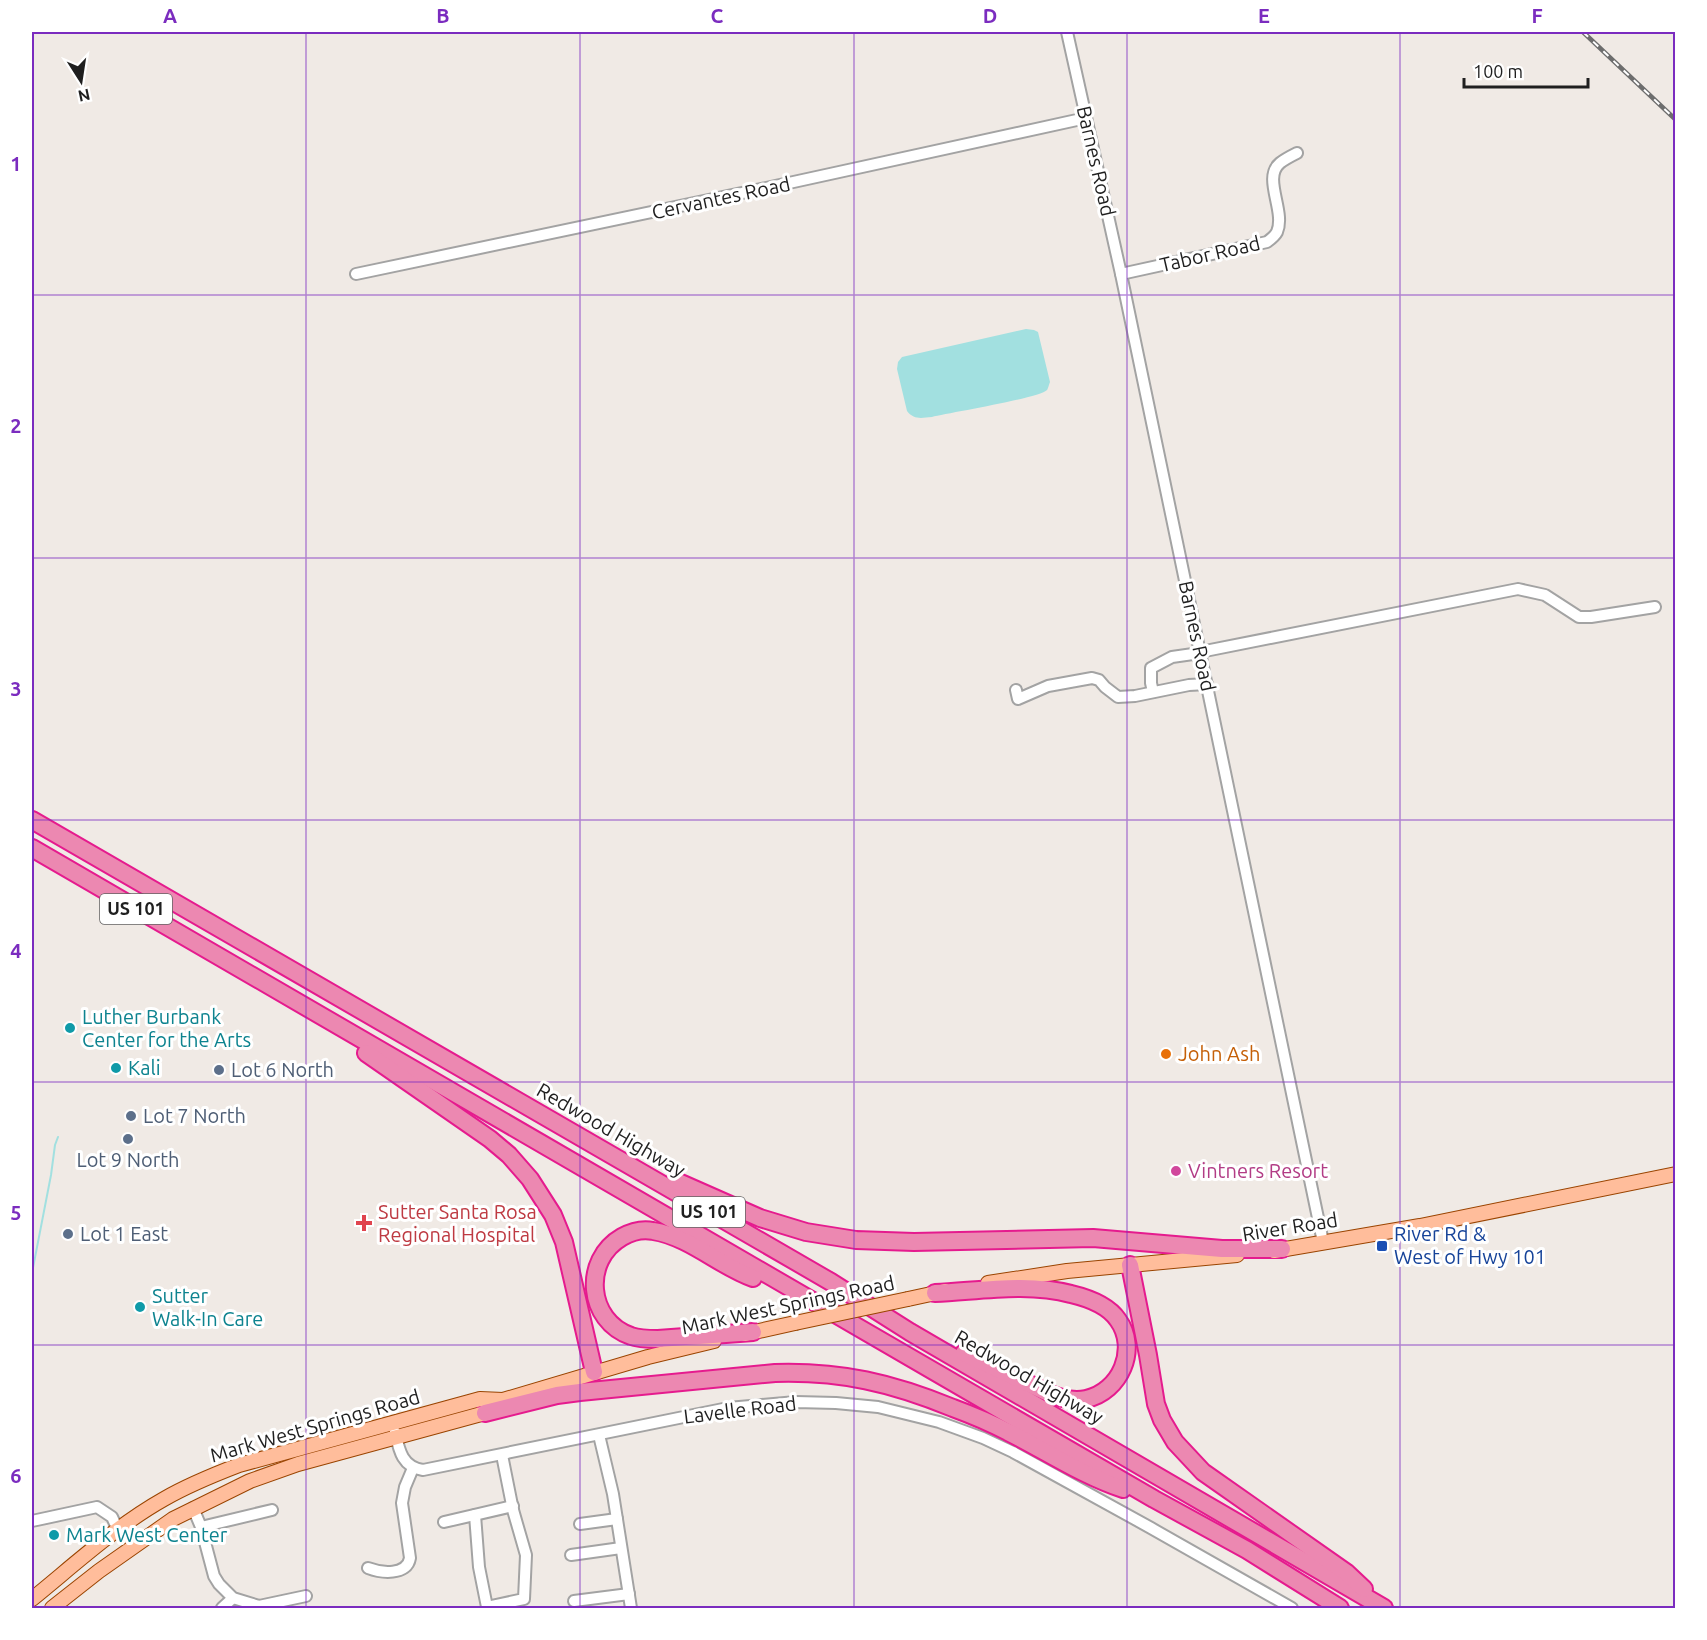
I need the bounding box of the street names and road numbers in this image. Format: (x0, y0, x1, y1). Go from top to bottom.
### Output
street label: Barnes Road (1073, 104, 1120, 218)
street label: Cervantes Road (650, 172, 792, 223)
street label: Tabor Road (1157, 231, 1262, 276)
street label: Barnes Road (1175, 579, 1220, 693)
road number: US 101 (100, 894, 172, 924)
street label: Redwood Highway (533, 1078, 690, 1182)
road number: US 101 (673, 1197, 745, 1227)
street label: River Road (1241, 1208, 1339, 1245)
street label: Mark West Springs Road (679, 1271, 897, 1338)
street label: Redwood Highway (951, 1325, 1108, 1429)
street label: Mark West Springs Road (207, 1385, 422, 1467)
street label: Lavelle Road (682, 1391, 798, 1428)

